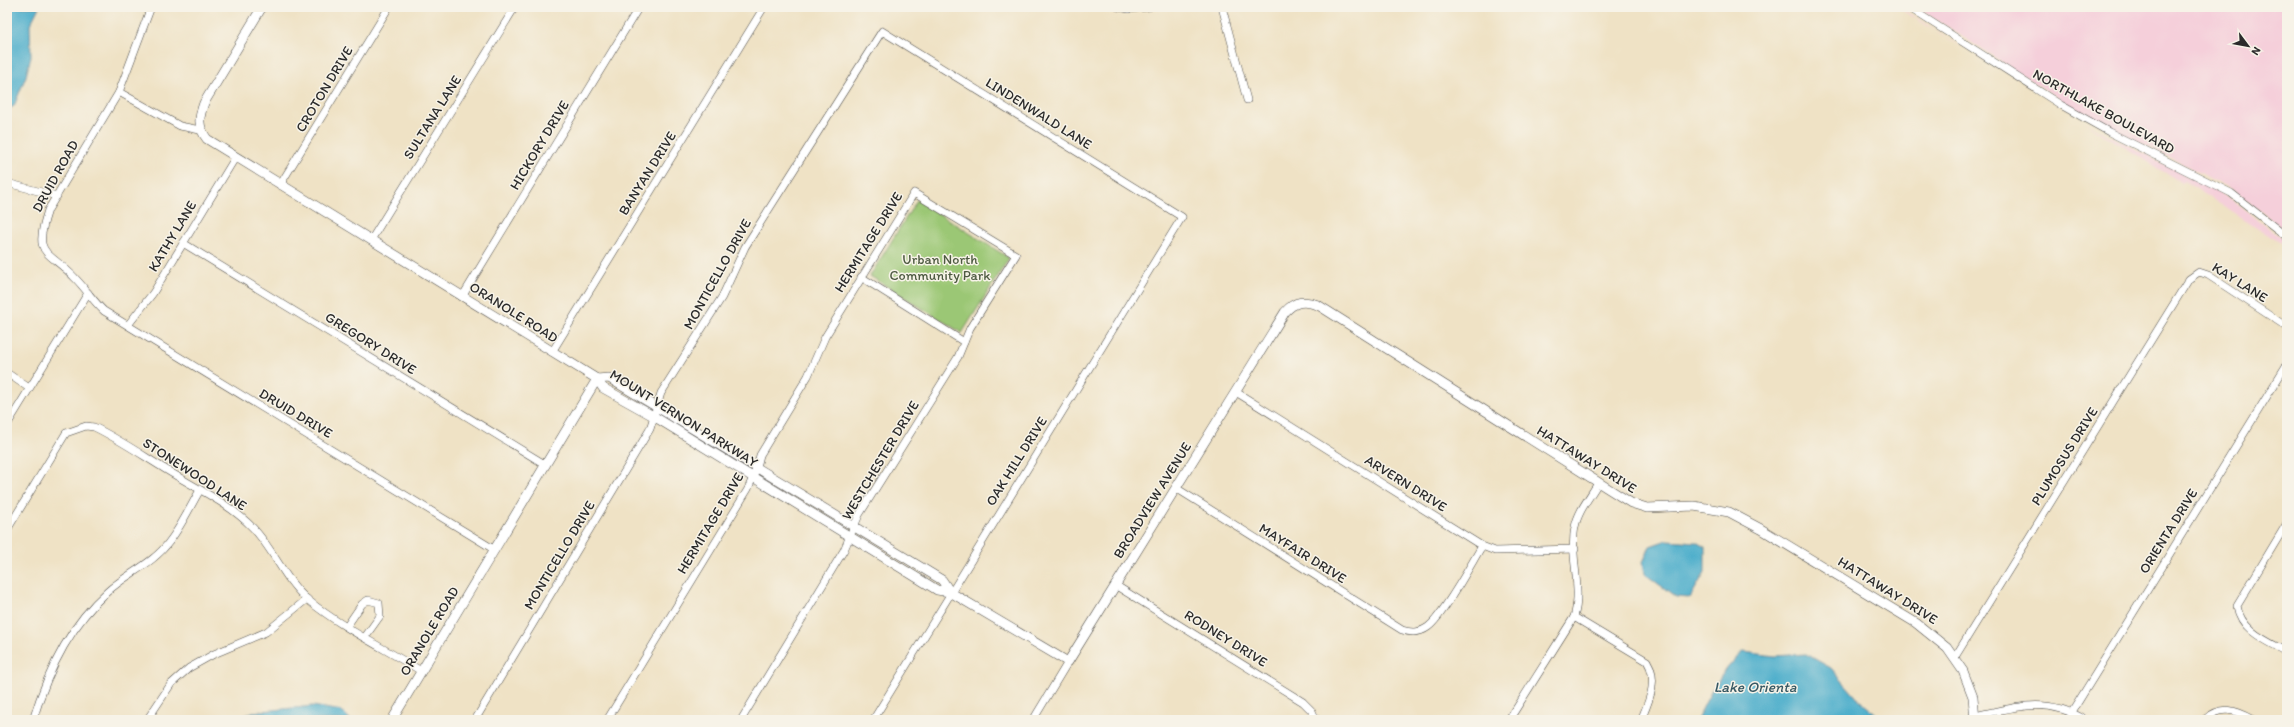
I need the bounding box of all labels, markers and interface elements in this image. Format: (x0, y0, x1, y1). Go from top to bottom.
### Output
north arrow (2228, 26, 2268, 66)
street label: CROTON DRIVE (292, 43, 357, 135)
text: N (2249, 44, 2264, 58)
street label: NORTHLAKE BOULEVARD (2030, 65, 2178, 158)
street label: SULTANA LANE (400, 72, 465, 162)
street label: LINDENWALD LANE (982, 74, 1095, 153)
street label: HICKORY DRIVE (506, 97, 573, 193)
street label: BANYAN DRIVE (615, 128, 680, 218)
street label: DRUID ROAD (29, 137, 82, 215)
street label: HERMITAGE DRIVE (831, 189, 906, 296)
street label: KATHY LANE (145, 197, 200, 275)
street label: MONTICELLO DRIVE (680, 216, 755, 333)
park label: Urban North Community Park (890, 251, 991, 284)
street label: KAY LANE (2209, 259, 2271, 306)
street label: ORANOLE ROAD (466, 278, 561, 347)
street label: GREGORY DRIVE (322, 309, 420, 378)
street label: MOUNT VERNON PARKWAY (607, 366, 761, 471)
street label: DRUID DRIVE (256, 385, 336, 442)
street label: WESTCHESTER DRIVE (838, 397, 923, 523)
street label: PLUMOSUS DRIVE (2027, 404, 2102, 508)
street label: OAK HILL DRIVE (982, 413, 1051, 509)
street label: HATTAWAY DRIVE (1534, 422, 1640, 497)
street label: STONEWOOD LANE (140, 434, 250, 515)
street label: BROADVIEW AVENUE (1110, 439, 1195, 562)
street label: ARVERN DRIVE (1362, 451, 1450, 516)
street label: HERMITAGE DRIVE (673, 469, 748, 577)
street label: ORIENTA DRIVE (2136, 485, 2201, 577)
street label: MONTICELLO DRIVE (520, 498, 599, 613)
street label: MAYFAIR DRIVE (1256, 520, 1350, 587)
street label: HATTAWAY DRIVE (1835, 553, 1941, 628)
street label: ORANOLE ROAD (396, 583, 463, 679)
street label: RODNEY DRIVE (1181, 606, 1271, 671)
water label: Lake Orienta (1714, 678, 1797, 696)

